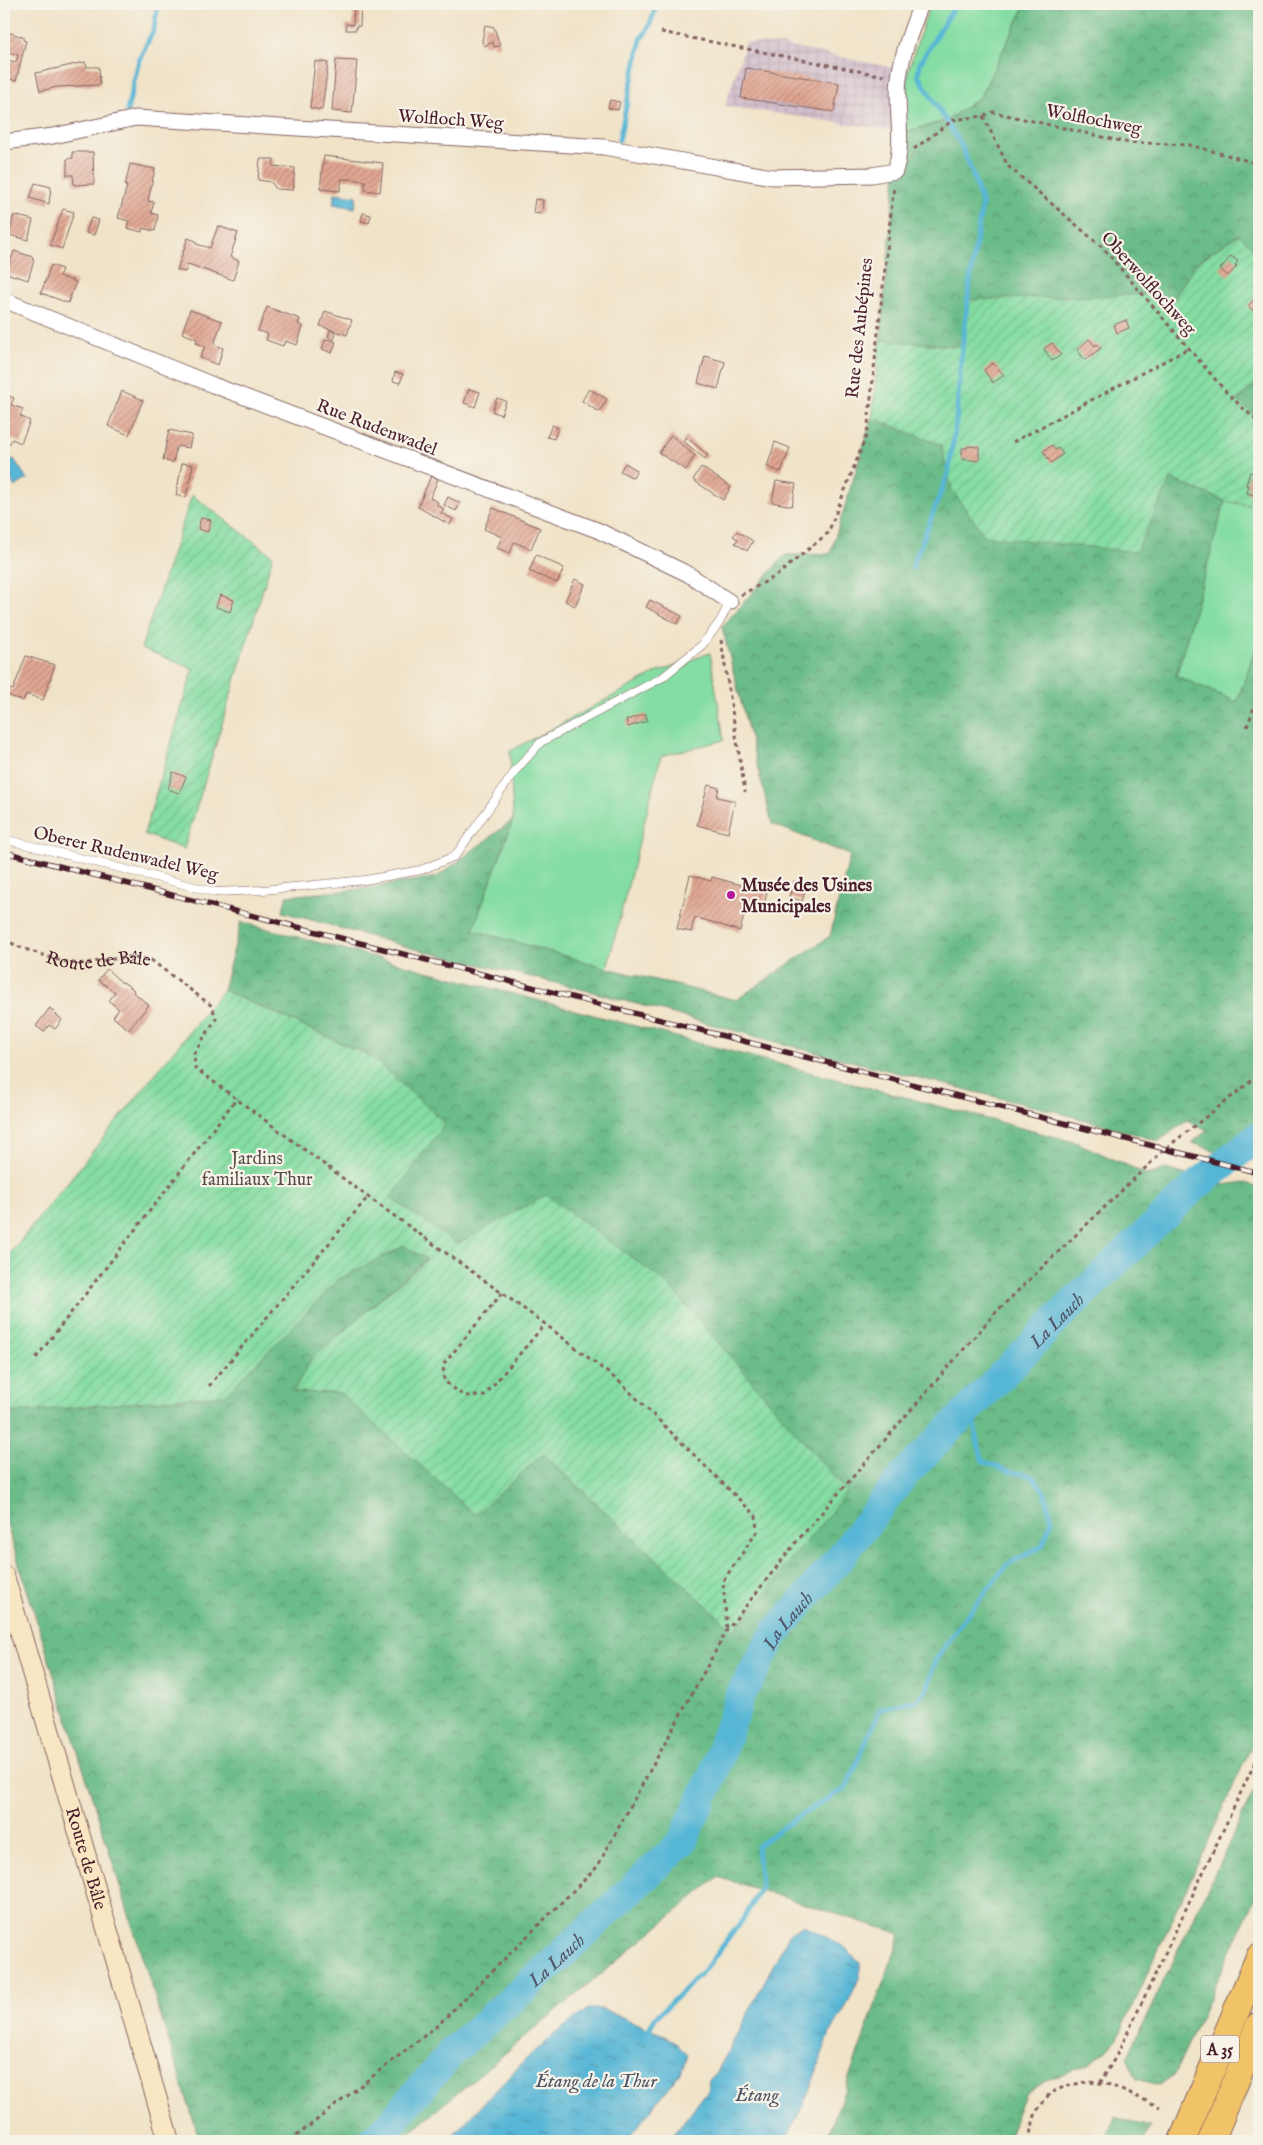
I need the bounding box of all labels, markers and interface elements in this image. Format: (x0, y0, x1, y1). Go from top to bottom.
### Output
street label: Wolflochweg (1044, 100, 1144, 141)
street label: Wolfloch Weg (397, 105, 505, 136)
street label: Oberwolflochweg (1095, 227, 1201, 341)
street label: Rue des Aubépines (842, 257, 879, 400)
street label: Rue Rudenwadel (313, 395, 440, 462)
street label: Oberer Rudenwadel Weg (31, 822, 221, 887)
place label: Musée des Usines Municipales (741, 875, 873, 919)
marker: Musée des Usines Municipales (725, 889, 737, 901)
street label: Route de Bâle (43, 947, 152, 977)
park label: Jardins familiaux Thur (201, 1148, 313, 1192)
water label: La Lauch (1024, 1289, 1090, 1355)
water label: La Lauch (758, 1588, 819, 1655)
street label: Route de Bâle (59, 1805, 111, 1913)
water label: La Lauch (523, 1929, 591, 1994)
road number: A 35 (1201, 2036, 1239, 2062)
water label: Étang de la Thur (534, 2070, 658, 2094)
water label: Étang (734, 2084, 779, 2108)

